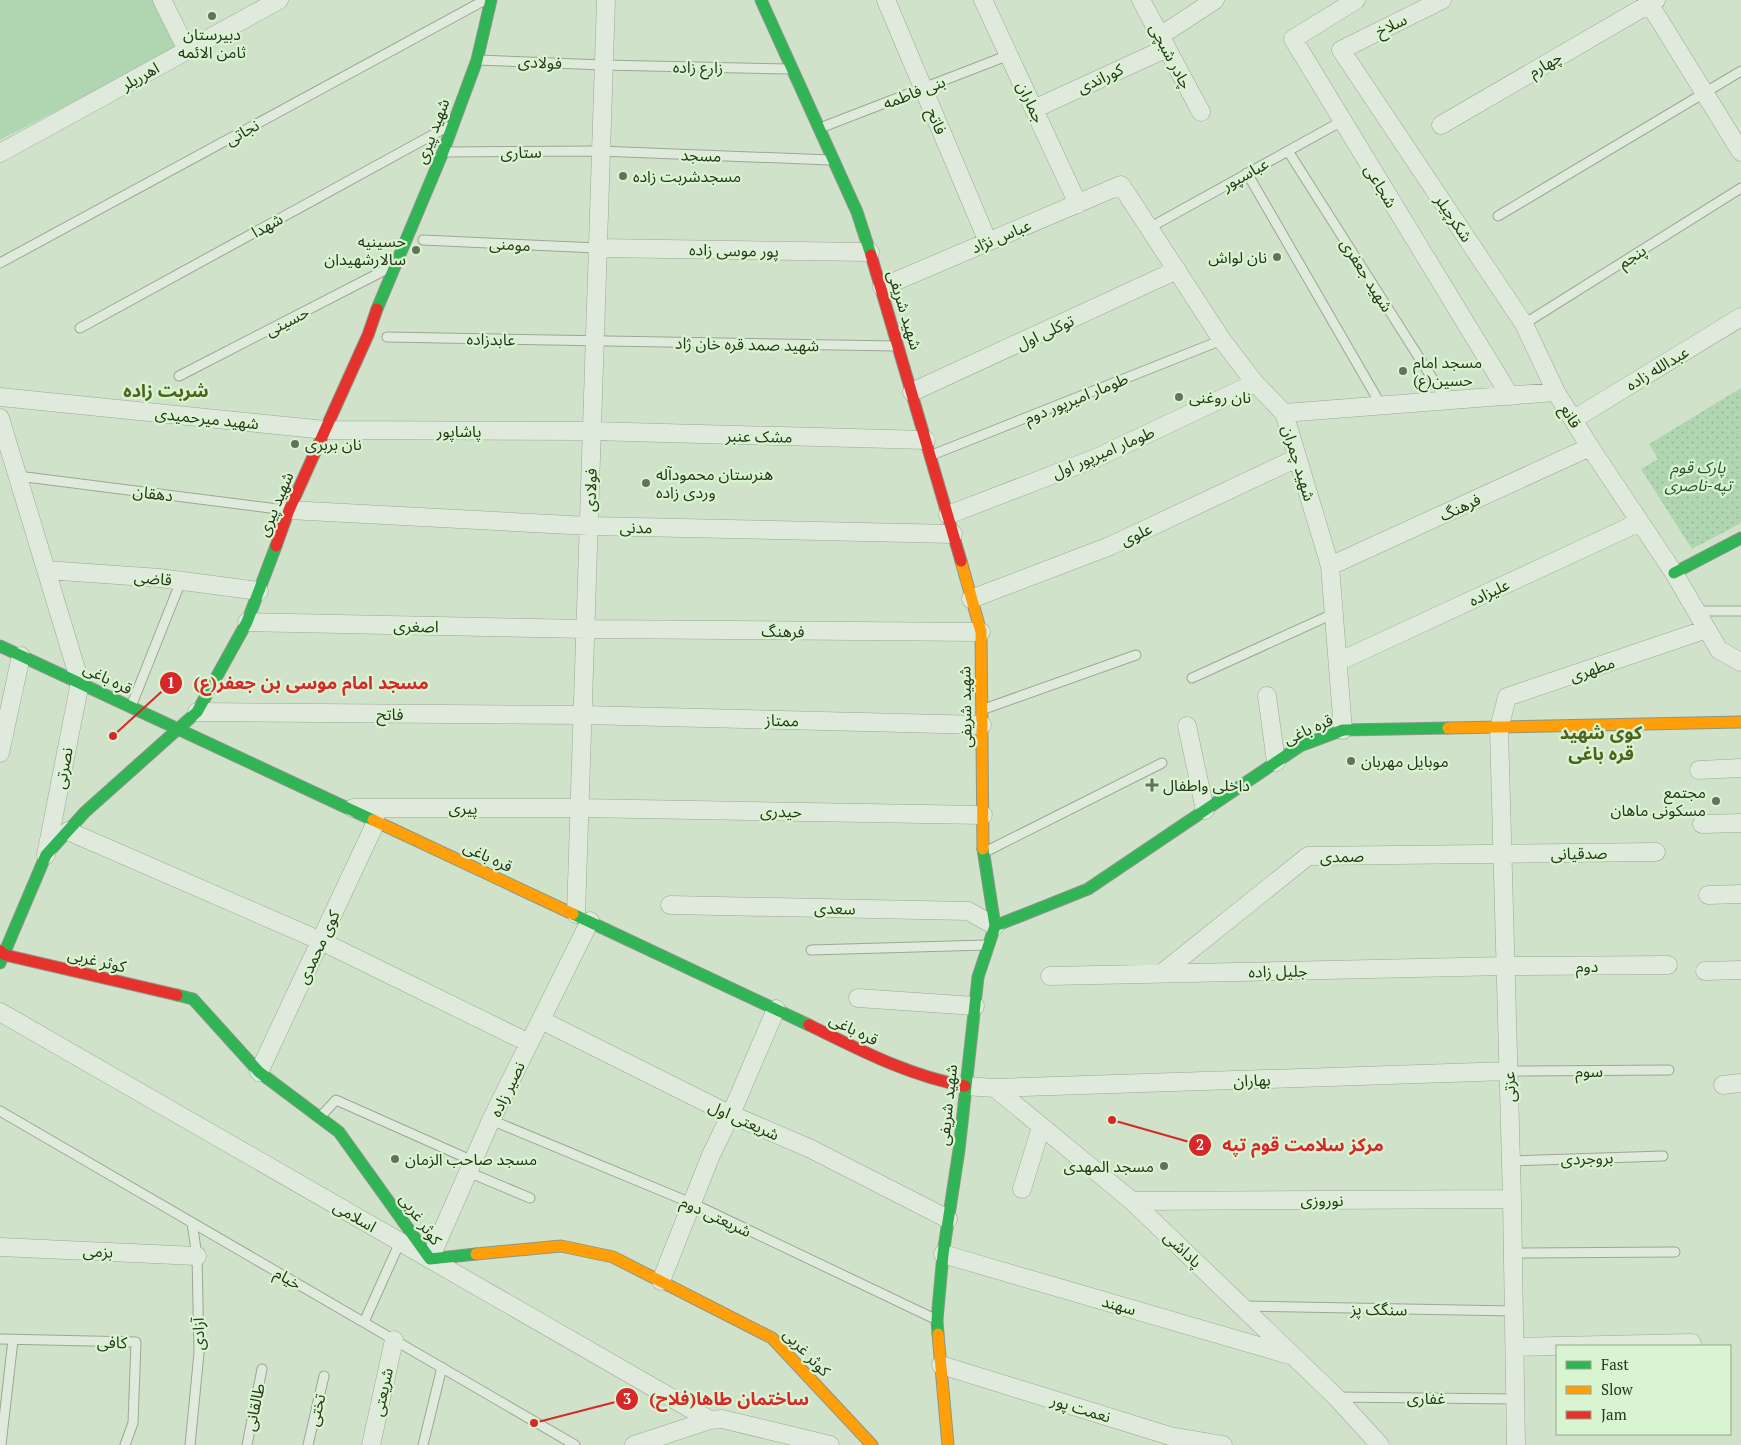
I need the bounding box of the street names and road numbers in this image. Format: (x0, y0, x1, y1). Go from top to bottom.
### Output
street label: سلاخ (1372, 8, 1411, 44)
street label: چادر شبچی (1144, 19, 1197, 93)
street label: چهارم (1524, 46, 1567, 84)
street label: فولادی (518, 50, 562, 74)
street label: زارع زاده (673, 56, 723, 80)
street label: اهرریلر (116, 57, 163, 96)
street label: کوراندی (1073, 58, 1127, 98)
street label: بنی فاطمه (880, 70, 948, 114)
street label: جماران (1012, 78, 1050, 126)
street label: شهید پیری (409, 95, 455, 167)
street label: فاتح (920, 104, 952, 138)
street label: نجاتی (221, 114, 263, 150)
street label: ستاری (500, 141, 542, 163)
street label: مسجد (680, 143, 722, 167)
street label: عباسپور (1217, 152, 1272, 196)
street label: شجاعی (1359, 160, 1403, 212)
street label: شکرچیلر (1429, 189, 1478, 246)
street label: شهدا (247, 207, 287, 243)
street label: عباس نژاد (968, 214, 1034, 258)
street label: مومنی (489, 232, 531, 256)
street label: شهید جعفری (1336, 234, 1398, 316)
street label: پور موسی زاده (689, 238, 779, 262)
street label: پنجم (1614, 239, 1651, 275)
street label: شهید شریفى (883, 268, 927, 352)
street label: حسینی (261, 301, 313, 341)
street label: توکلی اول (1012, 309, 1078, 355)
street label: عابدزاده (466, 328, 516, 350)
street label: شهید صمد قره خان ژاد (675, 332, 819, 356)
street label: عبدالله زاده (1621, 341, 1693, 395)
street label: طومار امیرپور دوم (1021, 367, 1132, 431)
street label: قانع (1553, 400, 1587, 433)
street label: شهید میرحمیدی (154, 402, 260, 434)
street label: پاشاپور (436, 420, 481, 442)
street label: طومار امیرپور اول (1048, 420, 1158, 484)
street label: شهید چمران (1277, 422, 1321, 504)
street label: مشک عنبر (724, 424, 793, 448)
street label: شهید پیری (252, 468, 299, 540)
street label: فولادی (578, 468, 602, 512)
street label: دهقان (132, 480, 174, 506)
street label: فرهنگ (1436, 488, 1484, 526)
street label: مدنی (619, 516, 653, 538)
street label: علوی (1117, 517, 1155, 551)
street label: قاضی (133, 565, 173, 591)
street label: علیزاده (1465, 573, 1513, 611)
street label: اصغری (393, 615, 439, 637)
street label: فرهنگ (761, 620, 805, 642)
street label: مطهری (1566, 651, 1618, 687)
street label: قره باغی (80, 657, 136, 699)
street label: شهید شریفى (953, 666, 977, 748)
street label: فاتح (376, 703, 404, 727)
street label: قره باغی (1280, 708, 1336, 750)
street label: ممتاز (764, 709, 799, 731)
street label: نصرتی (48, 745, 78, 791)
street label: پیری (448, 797, 478, 819)
street label: حیدری (760, 800, 802, 822)
street label: قره باغی (460, 835, 516, 877)
street label: صدقیانی (1550, 842, 1608, 864)
street label: صمدی (1320, 845, 1364, 867)
street label: سعدی (814, 897, 856, 919)
street label: کوی محمدی (291, 906, 345, 987)
street label: کوثر غربی (66, 943, 129, 977)
street label: دوم (1576, 955, 1598, 979)
street label: جلیل زاده (1248, 959, 1308, 983)
street label: قره باغی (826, 1008, 882, 1050)
street label: نصیر زاده (484, 1058, 530, 1120)
street label: سوم (1575, 1060, 1603, 1084)
street label: شهید شریفى (932, 1063, 962, 1147)
street label: بهاران (1233, 1068, 1271, 1092)
street label: عزتی (1497, 1071, 1521, 1103)
street label: شریعتی اول (705, 1095, 783, 1145)
street label: بروجردی (1560, 1146, 1614, 1170)
street label: کوثر غربی (395, 1189, 448, 1250)
street label: نوروزی (1301, 1189, 1343, 1211)
street label: شریعتی دوم (676, 1190, 755, 1244)
street label: اسلامی (330, 1195, 380, 1237)
street label: پاداشی (1159, 1226, 1207, 1273)
street label: بزمی (82, 1239, 114, 1263)
street label: خیام (269, 1262, 306, 1296)
street label: سهند (1099, 1290, 1139, 1320)
street label: سنگک پز (1349, 1297, 1408, 1321)
street label: آزادی (187, 1316, 209, 1351)
street label: کوثر غربی (779, 1323, 836, 1381)
street label: کافی (97, 1331, 128, 1353)
street label: شریعتی (366, 1366, 398, 1418)
street label: طالقانی (238, 1381, 270, 1433)
street label: غفاری (1407, 1387, 1445, 1409)
street label: نعمت پور (1047, 1388, 1114, 1428)
street label: تختی (302, 1391, 330, 1428)

